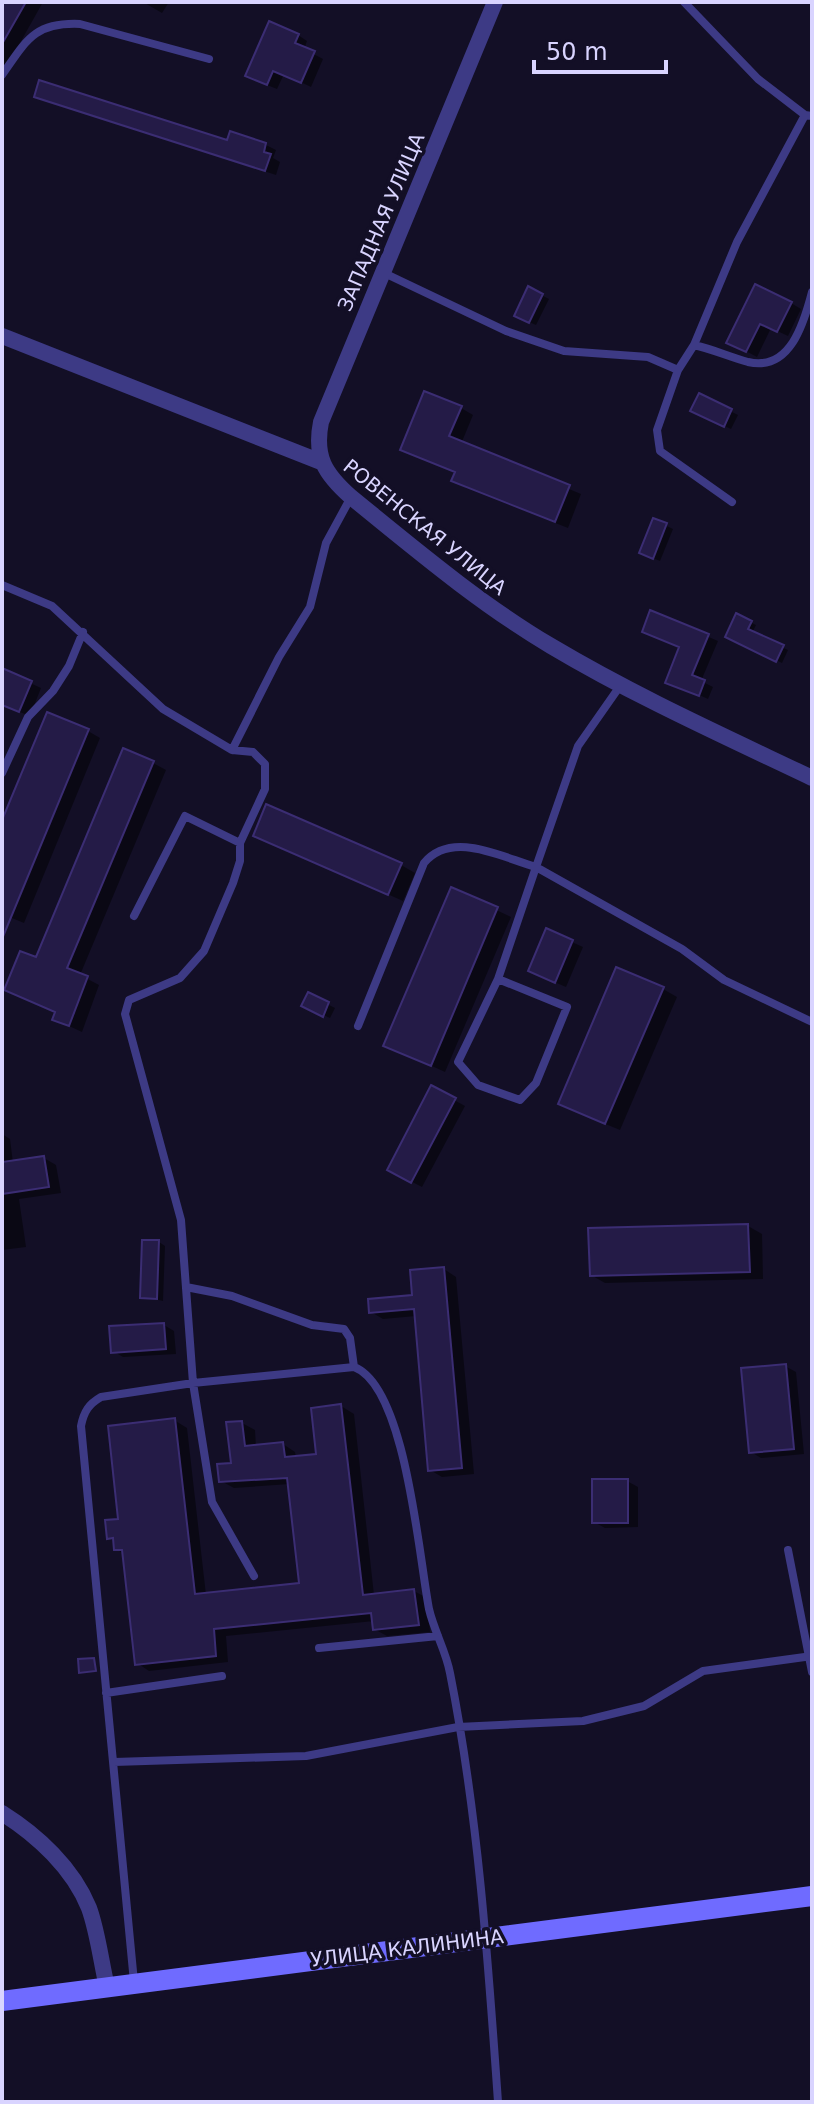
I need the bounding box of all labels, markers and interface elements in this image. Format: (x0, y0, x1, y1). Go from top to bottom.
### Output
scale bar (534, 24, 666, 74)
text: 50 m (546, 38, 608, 66)
street label: ЗАПАДНАЯ УЛИЦА (333, 129, 430, 315)
street label: РОВЕНСКАЯ УЛИЦА (339, 454, 512, 600)
street label: УЛИЦА КАЛИНИНА (309, 1924, 505, 1972)

